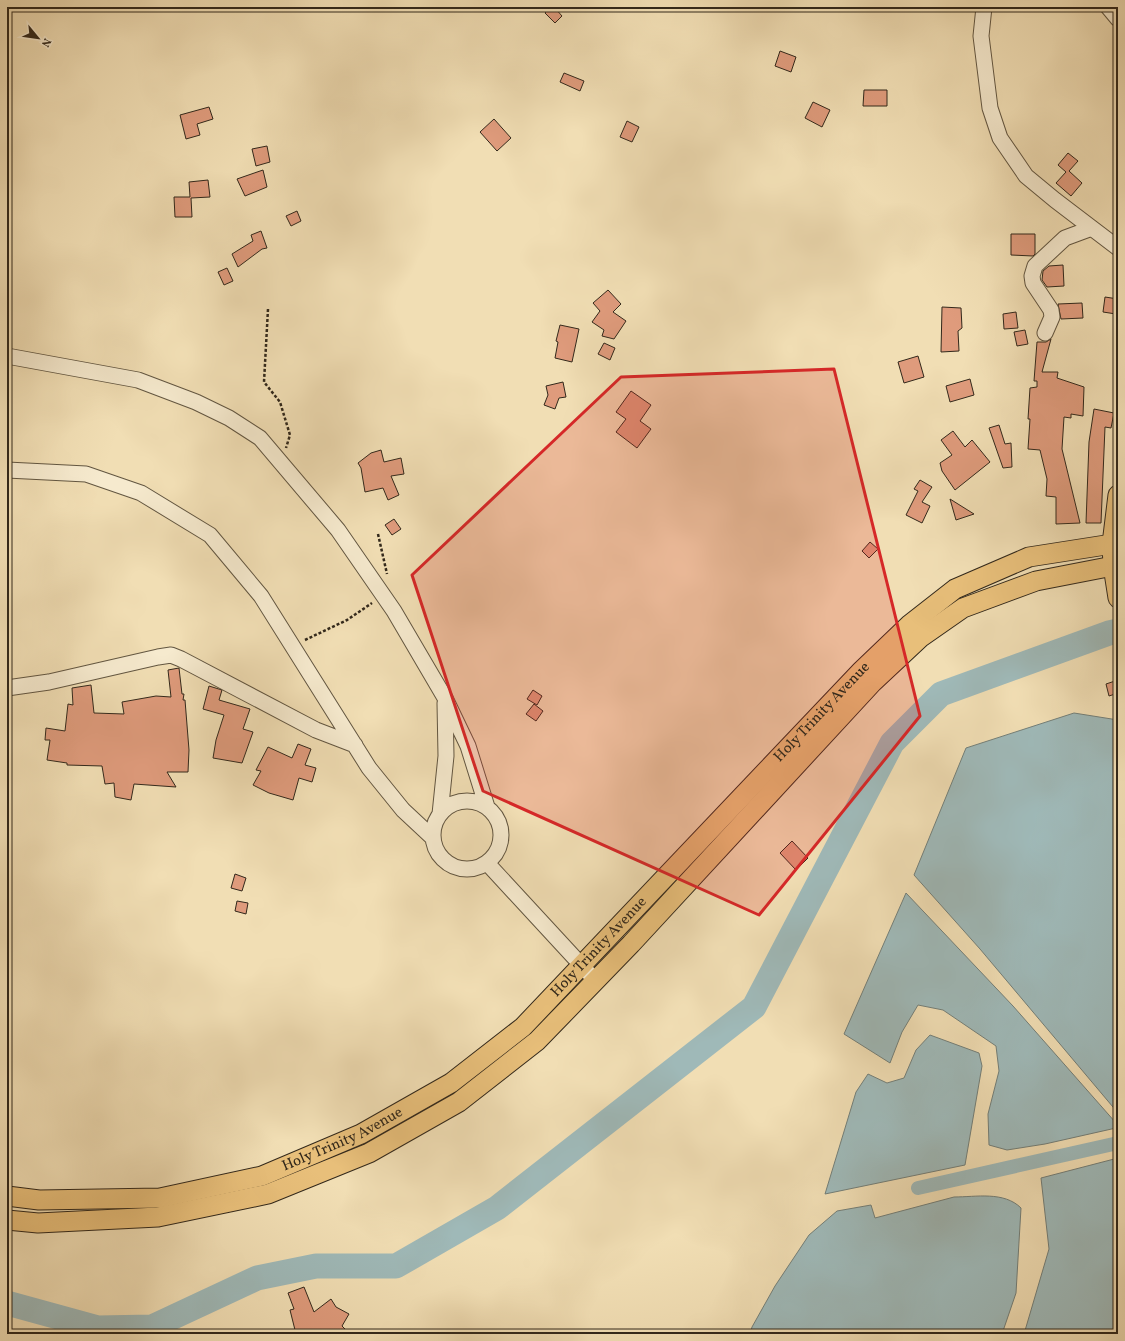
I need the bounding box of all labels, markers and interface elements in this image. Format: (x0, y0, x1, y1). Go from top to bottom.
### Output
north arrow (18, 18, 58, 58)
text: N (37, 35, 54, 49)
street label: Holy Trinity Avenue (769, 657, 875, 767)
street label: Holy Trinity Avenue (546, 892, 652, 1002)
street label: Holy Trinity Avenue (279, 1102, 407, 1177)

